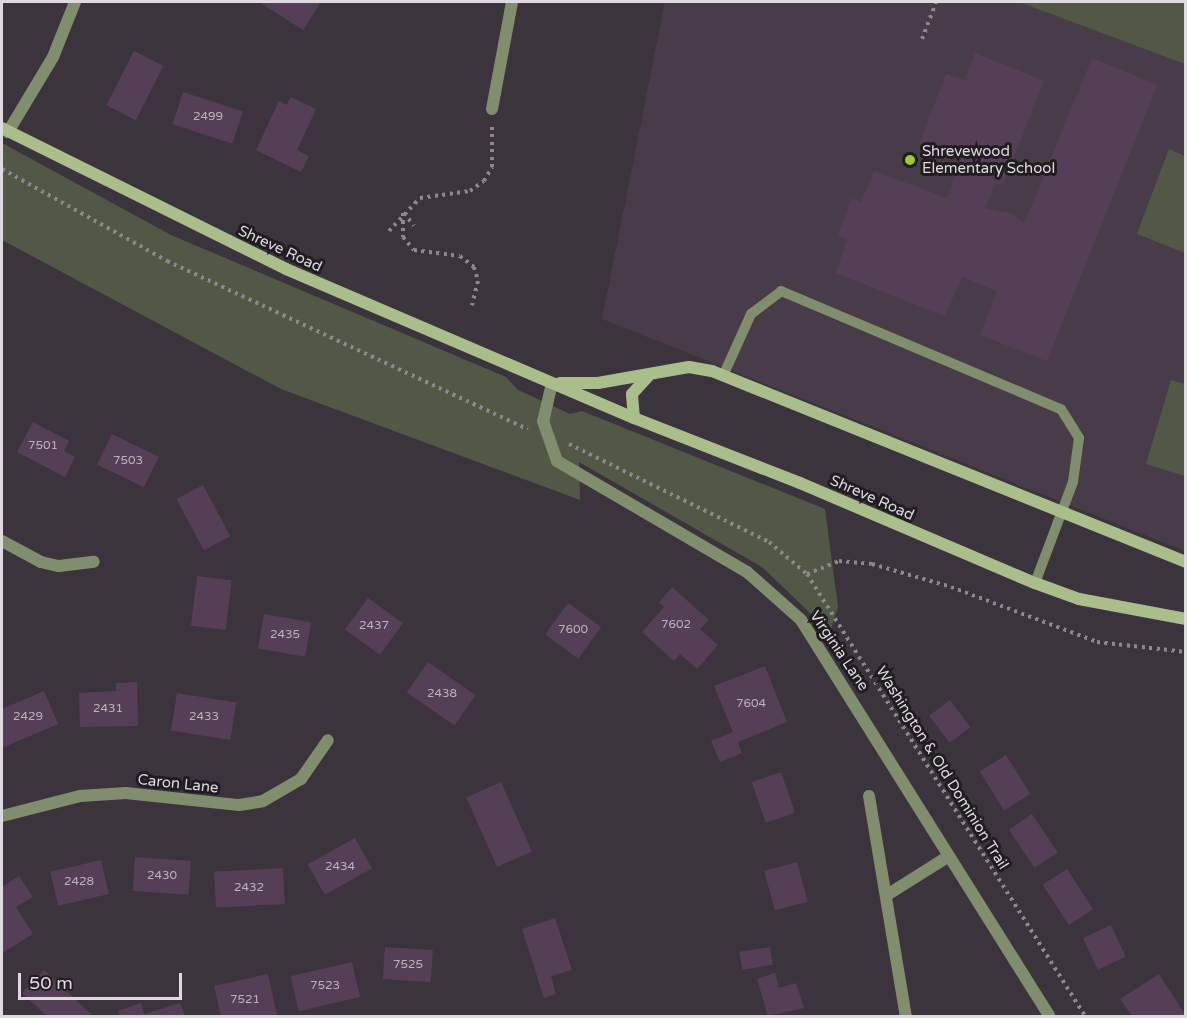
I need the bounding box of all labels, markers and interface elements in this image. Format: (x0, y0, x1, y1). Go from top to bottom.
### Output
house number: 2499 (193, 110, 223, 124)
place label: Shrevewood Elementary School (922, 142, 1055, 177)
marker: Shrevewood Elementary School (903, 153, 917, 167)
street label: Shreve Road (235, 222, 325, 276)
house number: 7501 (28, 439, 58, 453)
house number: 7503 (113, 454, 143, 468)
street label: Shreve Road (827, 471, 917, 525)
street label: Virginia Lane (806, 608, 872, 694)
house number: 7602 (661, 618, 691, 632)
house number: 2437 (359, 619, 389, 633)
house number: 7600 (558, 623, 588, 637)
house number: 2435 (270, 628, 300, 642)
street label: Washington & Old Dominion Trail (872, 663, 1012, 873)
house number: 2438 (427, 687, 457, 701)
house number: 7604 (736, 697, 766, 711)
house number: 2431 (93, 702, 123, 716)
house number: 2429 (13, 710, 43, 724)
house number: 2433 (189, 710, 219, 724)
street label: Caron Lane (137, 771, 219, 797)
house number: 2434 (325, 860, 355, 874)
house number: 2430 (147, 869, 177, 883)
house number: 2428 (64, 875, 94, 889)
house number: 2432 (234, 881, 264, 895)
house number: 7525 (393, 958, 423, 972)
scale bar (21, 961, 184, 999)
text: 50 m (29, 972, 73, 994)
house number: 7523 (310, 979, 340, 993)
house number: 7521 (230, 993, 260, 1007)

